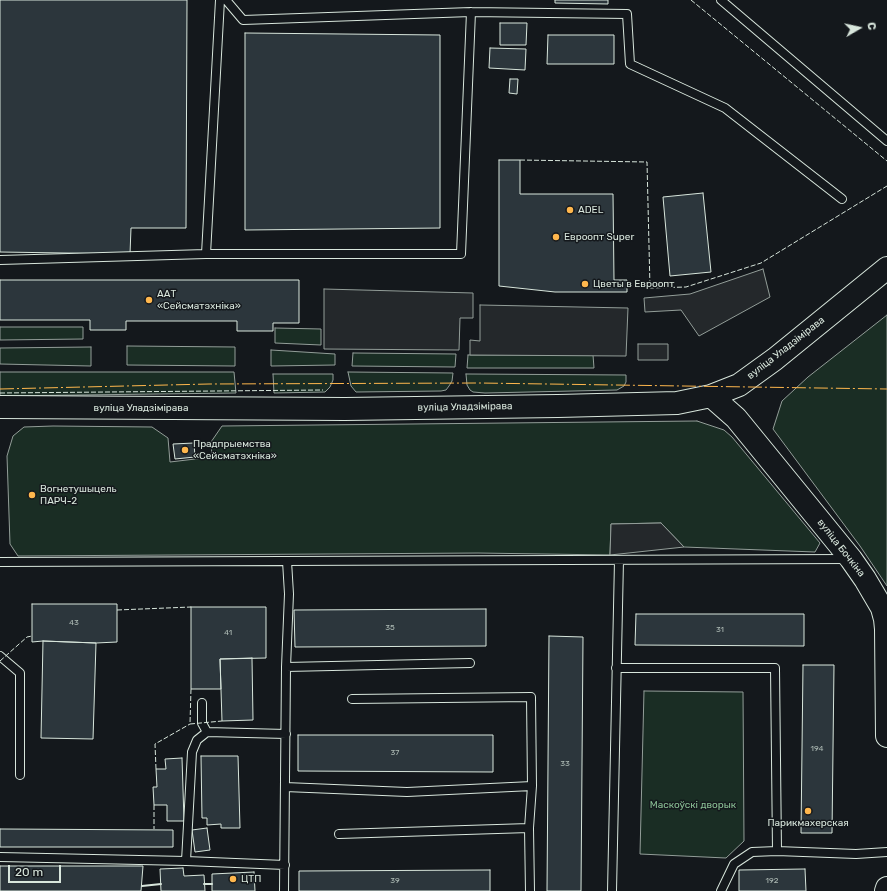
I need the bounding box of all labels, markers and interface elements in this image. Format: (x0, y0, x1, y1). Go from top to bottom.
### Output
north arrow (839, 8, 879, 48)
text: С (864, 21, 878, 31)
place label: ADEL (578, 204, 603, 216)
marker: ADEL (565, 205, 575, 215)
place label: Евроопт Super (564, 231, 634, 243)
marker: Евроопт Super (551, 232, 561, 242)
place label: Цветы в Евроопт (593, 278, 674, 290)
marker: Цветы в Евроопт (580, 279, 590, 289)
place label: ААТ «Сейсматэхніка» (157, 288, 241, 312)
marker: ААТ «Сейсматэхніка» (144, 295, 154, 305)
street label: вуліца Уладзімірава (745, 314, 827, 382)
street label: вуліца Уладзімірава (417, 400, 513, 414)
street label: вуліца Уладзімірава (94, 402, 188, 414)
place label: Прадпрыемства «Сейсматэхніка» (193, 438, 277, 462)
marker: Прадпрыемства «Сейсматэхніка» (180, 445, 190, 455)
place label: Вогнетушыцель ПАРЧ-2 (40, 483, 116, 506)
marker: Вогнетушыцель ПАРЧ-2 (27, 490, 37, 500)
street label: вуліца Бочкіна (815, 517, 867, 579)
house number: 43 (69, 618, 79, 628)
house number: 35 (385, 623, 395, 633)
house number: 31 (716, 625, 724, 635)
house number: 41 (224, 628, 232, 638)
house number: 194 (810, 744, 824, 754)
house number: 37 (391, 748, 399, 758)
house number: 33 (560, 759, 570, 769)
park label: Маскоўскі дворык (650, 799, 736, 811)
marker: Парикмахерская (803, 806, 813, 816)
place label: Парикмахерская (767, 817, 849, 829)
scale bar (10, 857, 63, 883)
text: 20 m (15, 865, 43, 879)
place label: ЦТП (241, 873, 261, 885)
marker: ЦТП (228, 874, 238, 884)
house number: 39 (390, 876, 400, 886)
house number: 192 (766, 876, 778, 886)

